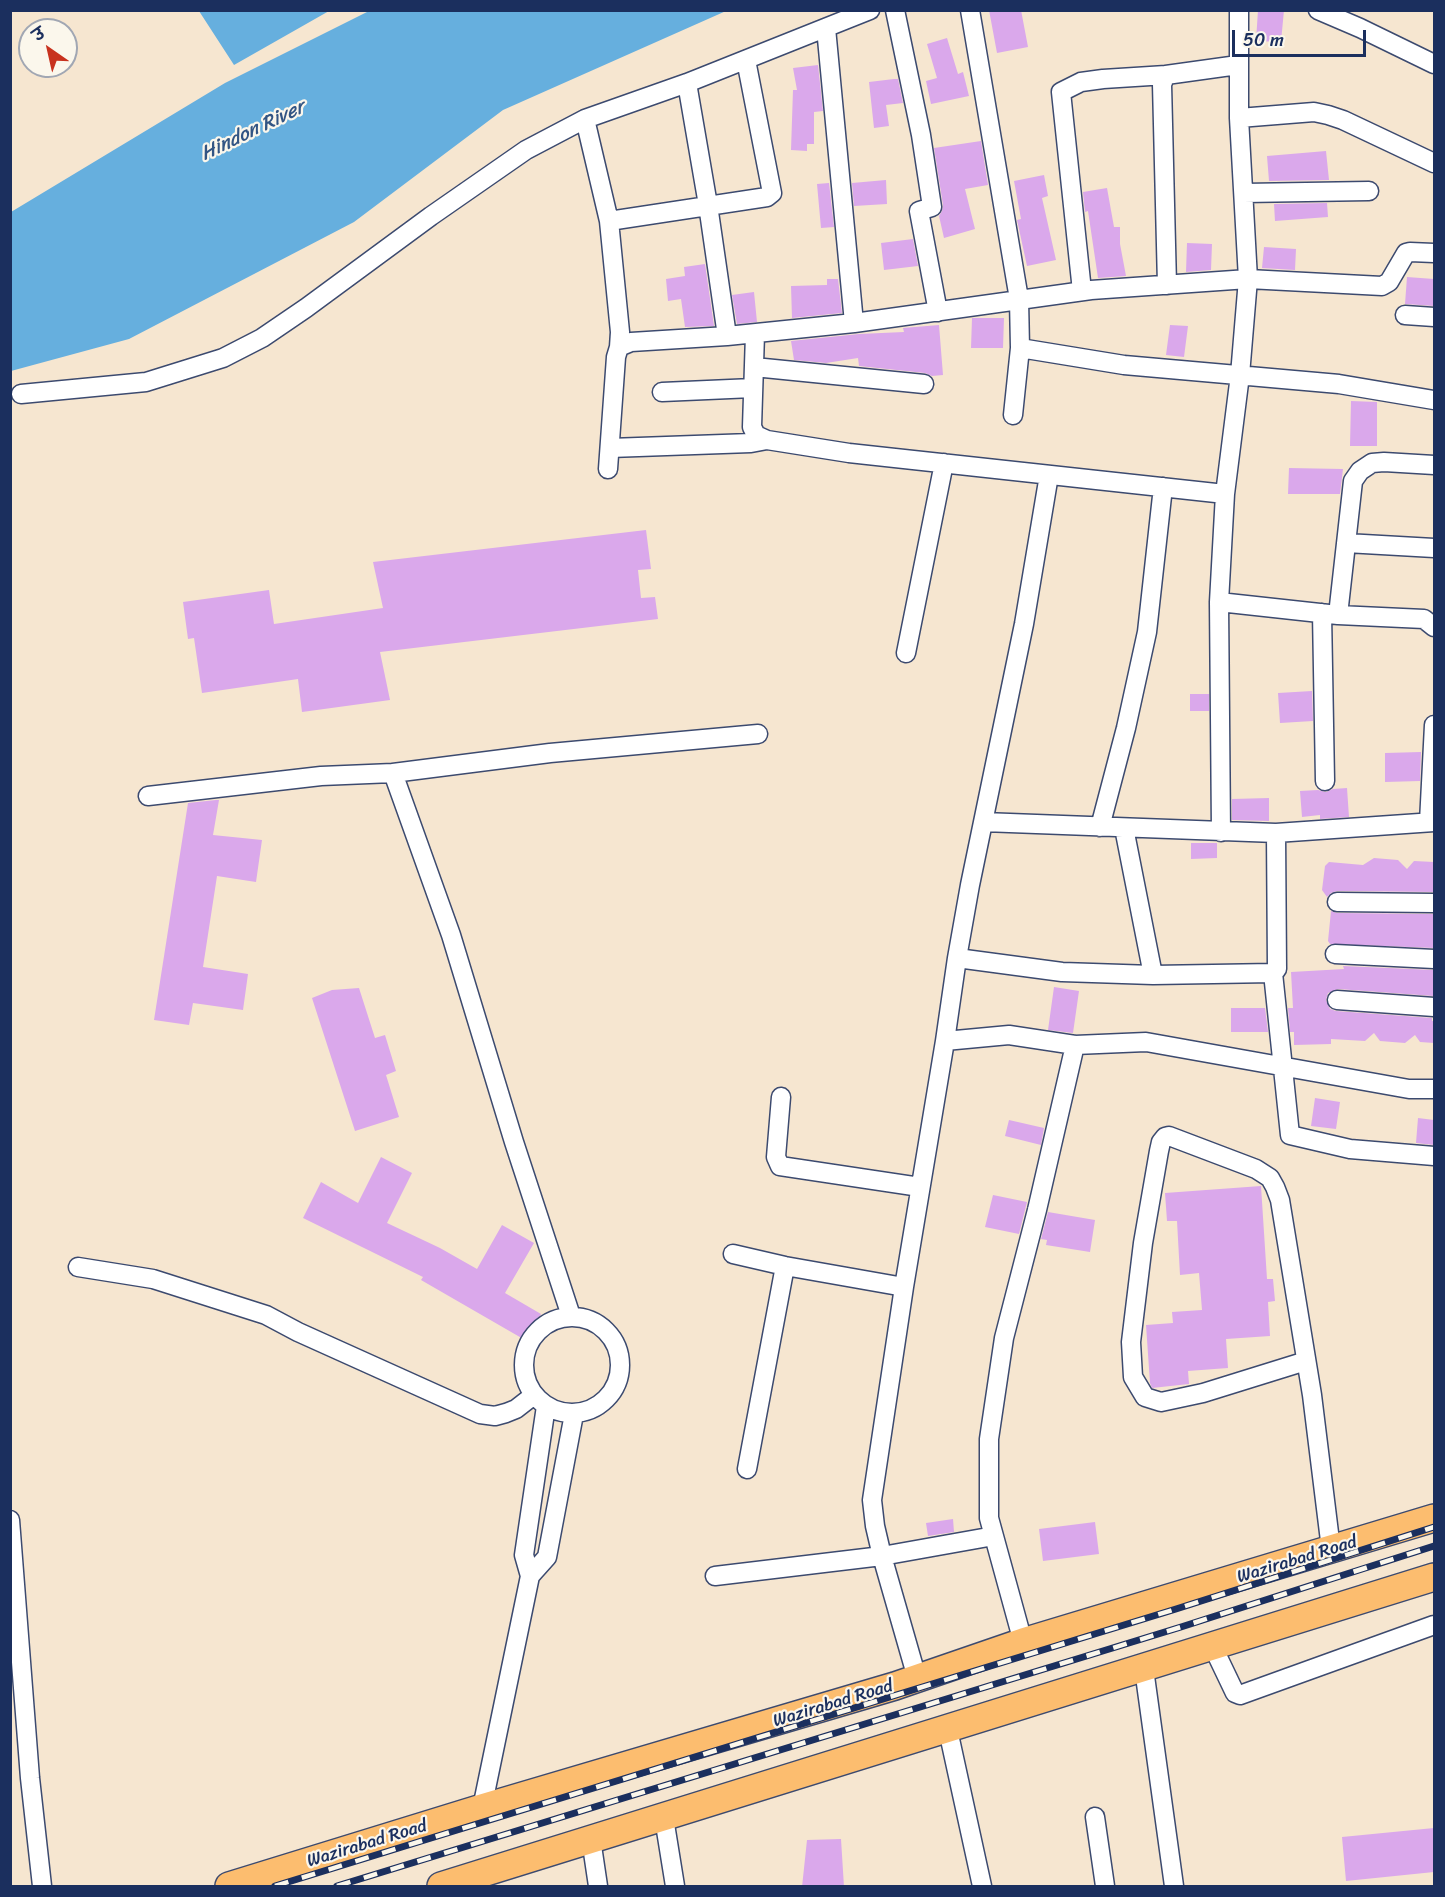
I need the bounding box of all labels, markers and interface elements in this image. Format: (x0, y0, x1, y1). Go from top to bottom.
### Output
north arrow (18, 18, 78, 78)
scale bar (1235, 18, 1368, 56)
text: उ (26, 19, 51, 49)
text: 50 m (1243, 24, 1284, 56)
water label: Hindon River (197, 96, 309, 166)
street label: Wazirabad Road (1234, 1532, 1360, 1588)
street label: Wazirabad Road (770, 1676, 896, 1732)
street label: Wazirabad Road (304, 1816, 430, 1872)

